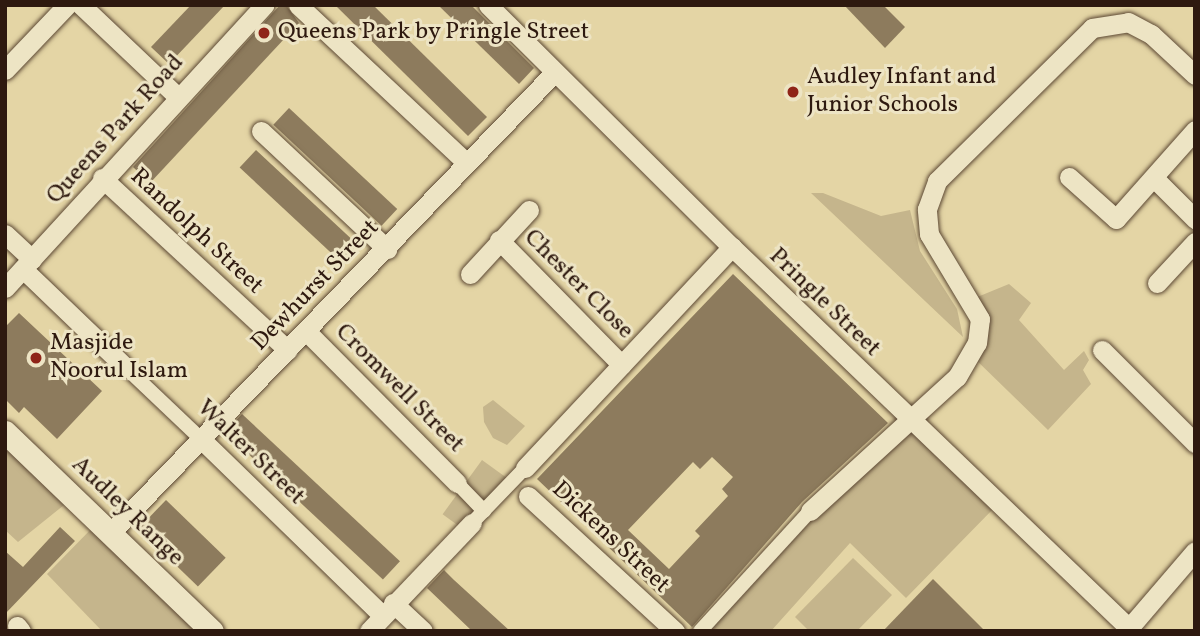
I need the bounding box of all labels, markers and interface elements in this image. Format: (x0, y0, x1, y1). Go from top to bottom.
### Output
place label: Queens Park by Pringle Street (278, 19, 590, 47)
marker: Queens Park by Pringle Street (256, 25, 272, 41)
street label: Queens Park Road (41, 49, 191, 211)
place label: Audley Infant and Junior Schools (807, 64, 997, 120)
marker: Audley Infant and Junior Schools (785, 84, 801, 100)
street label: Randolph Street (123, 163, 269, 301)
street label: Dewhurst Street (246, 214, 386, 358)
street label: Chester Close (517, 224, 639, 346)
street label: Pringle Street (762, 243, 886, 363)
street label: Cromwell Street (329, 319, 469, 459)
place label: Masjide Noorul Islam (50, 330, 188, 386)
marker: Masjide Noorul Islam (28, 350, 44, 366)
street label: Walter Street (190, 394, 310, 512)
street label: Audley Range (65, 451, 189, 573)
street label: Dickens Street (545, 476, 675, 600)

